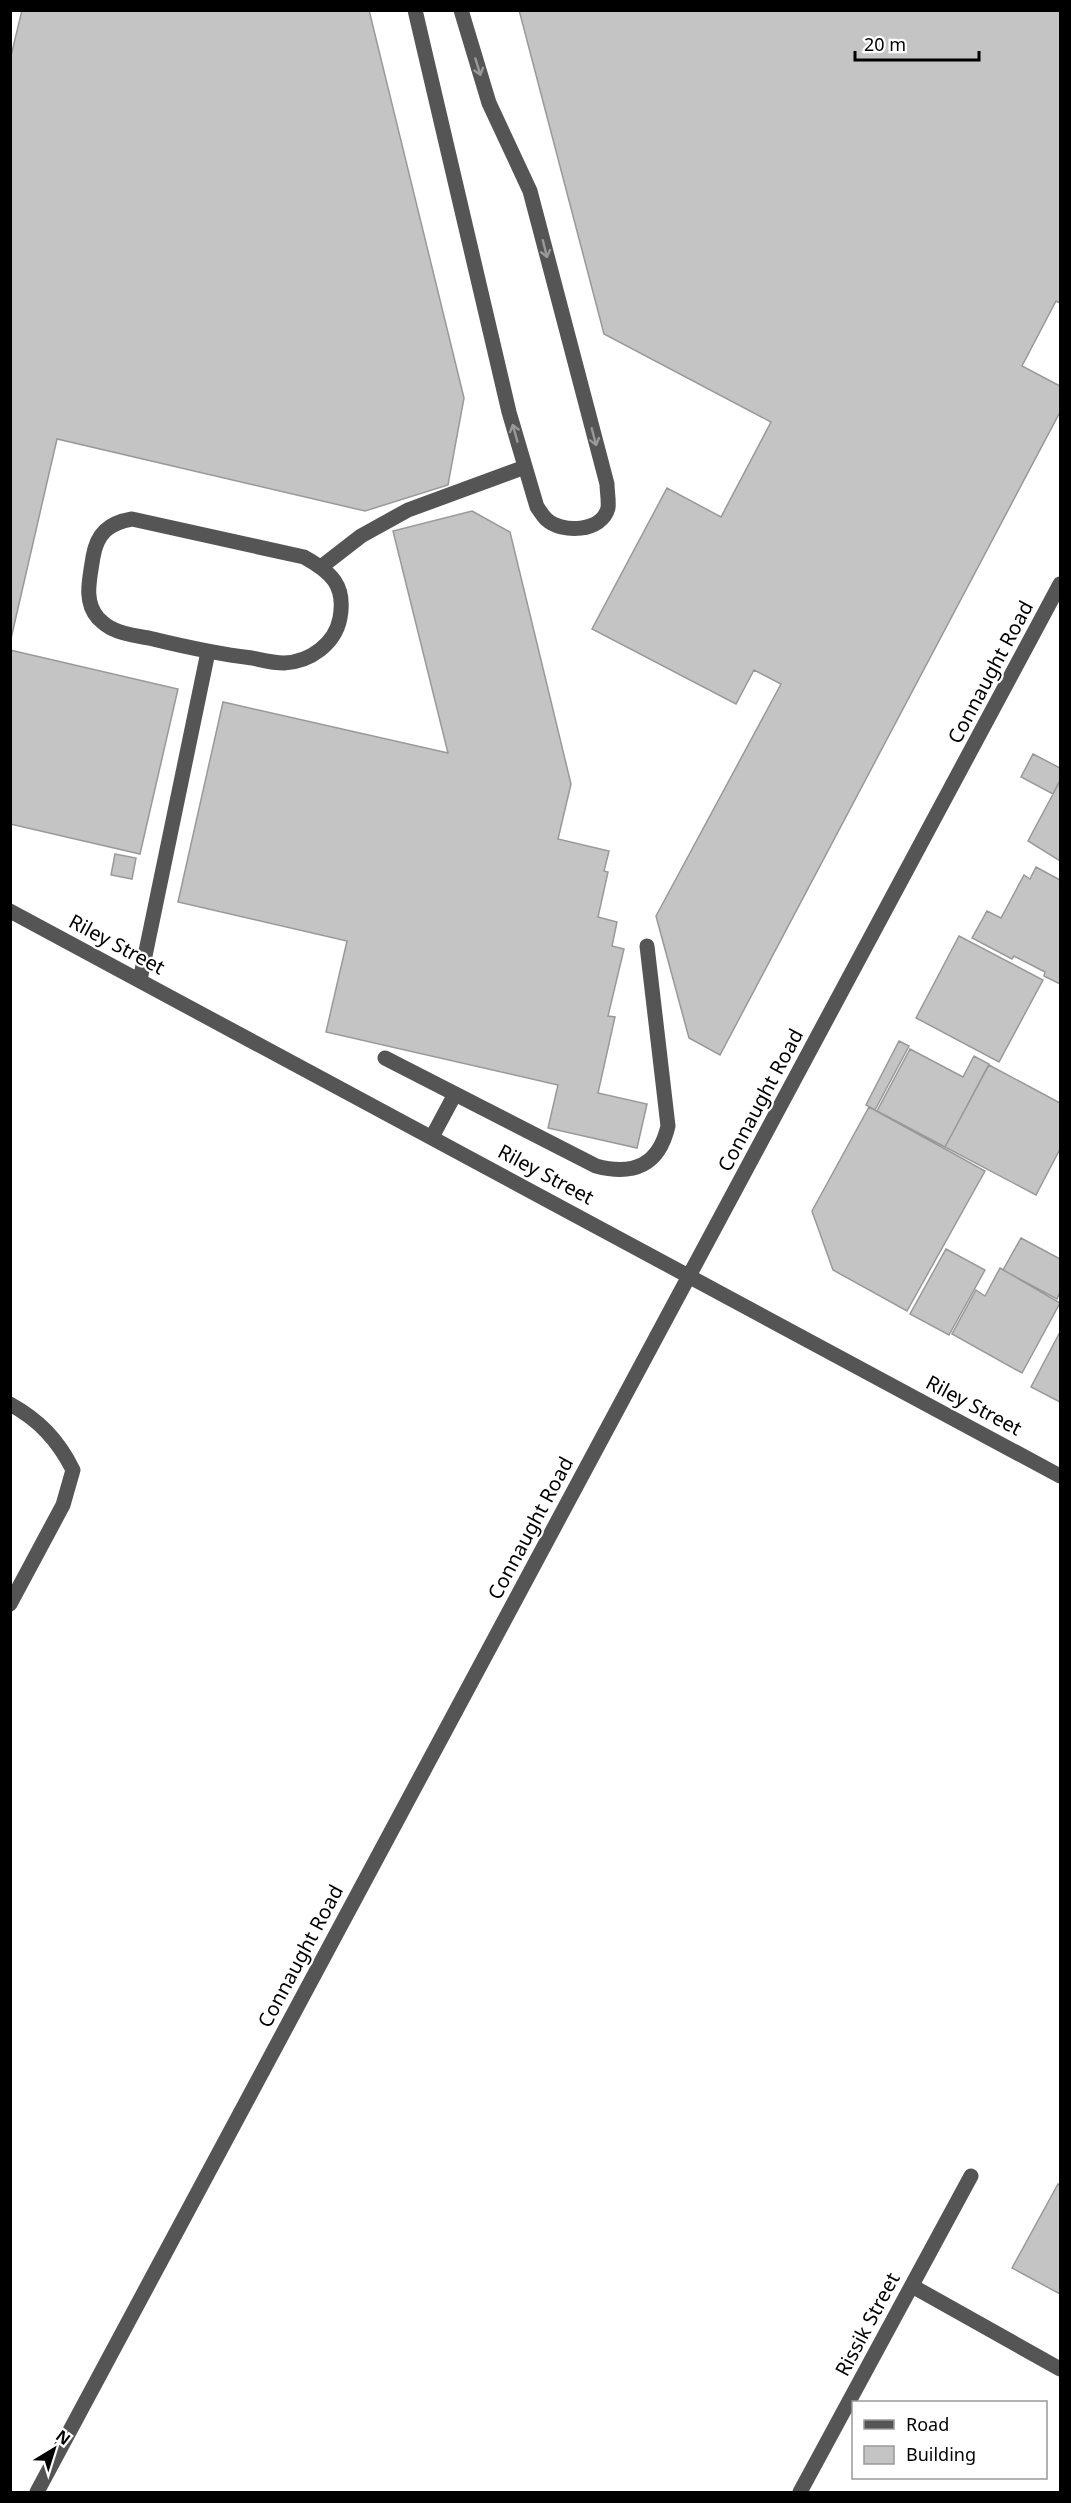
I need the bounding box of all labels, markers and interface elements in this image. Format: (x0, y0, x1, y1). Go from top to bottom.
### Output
scale bar (855, 24, 980, 62)
text: 20 m (864, 32, 906, 56)
one-way arrow (473, 57, 484, 76)
one-way arrow (539, 239, 551, 258)
one-way arrow (509, 424, 520, 443)
one-way arrow (589, 427, 601, 446)
street label: Connaught Road (941, 596, 1039, 748)
street label: Riley Street (64, 907, 170, 981)
street label: Connaught Road (711, 1024, 809, 1176)
street label: Riley Street (493, 1137, 599, 1211)
street label: Riley Street (921, 1368, 1027, 1442)
street label: Connaught Road (481, 1452, 579, 1604)
street label: Connaught Road (251, 1880, 349, 2032)
street label: Rissik Street (828, 2267, 906, 2381)
legend (852, 2401, 1047, 2479)
text: Road (906, 2412, 949, 2436)
north arrow (24, 2419, 84, 2479)
text: N (51, 2425, 75, 2450)
text: Building (906, 2442, 976, 2466)

